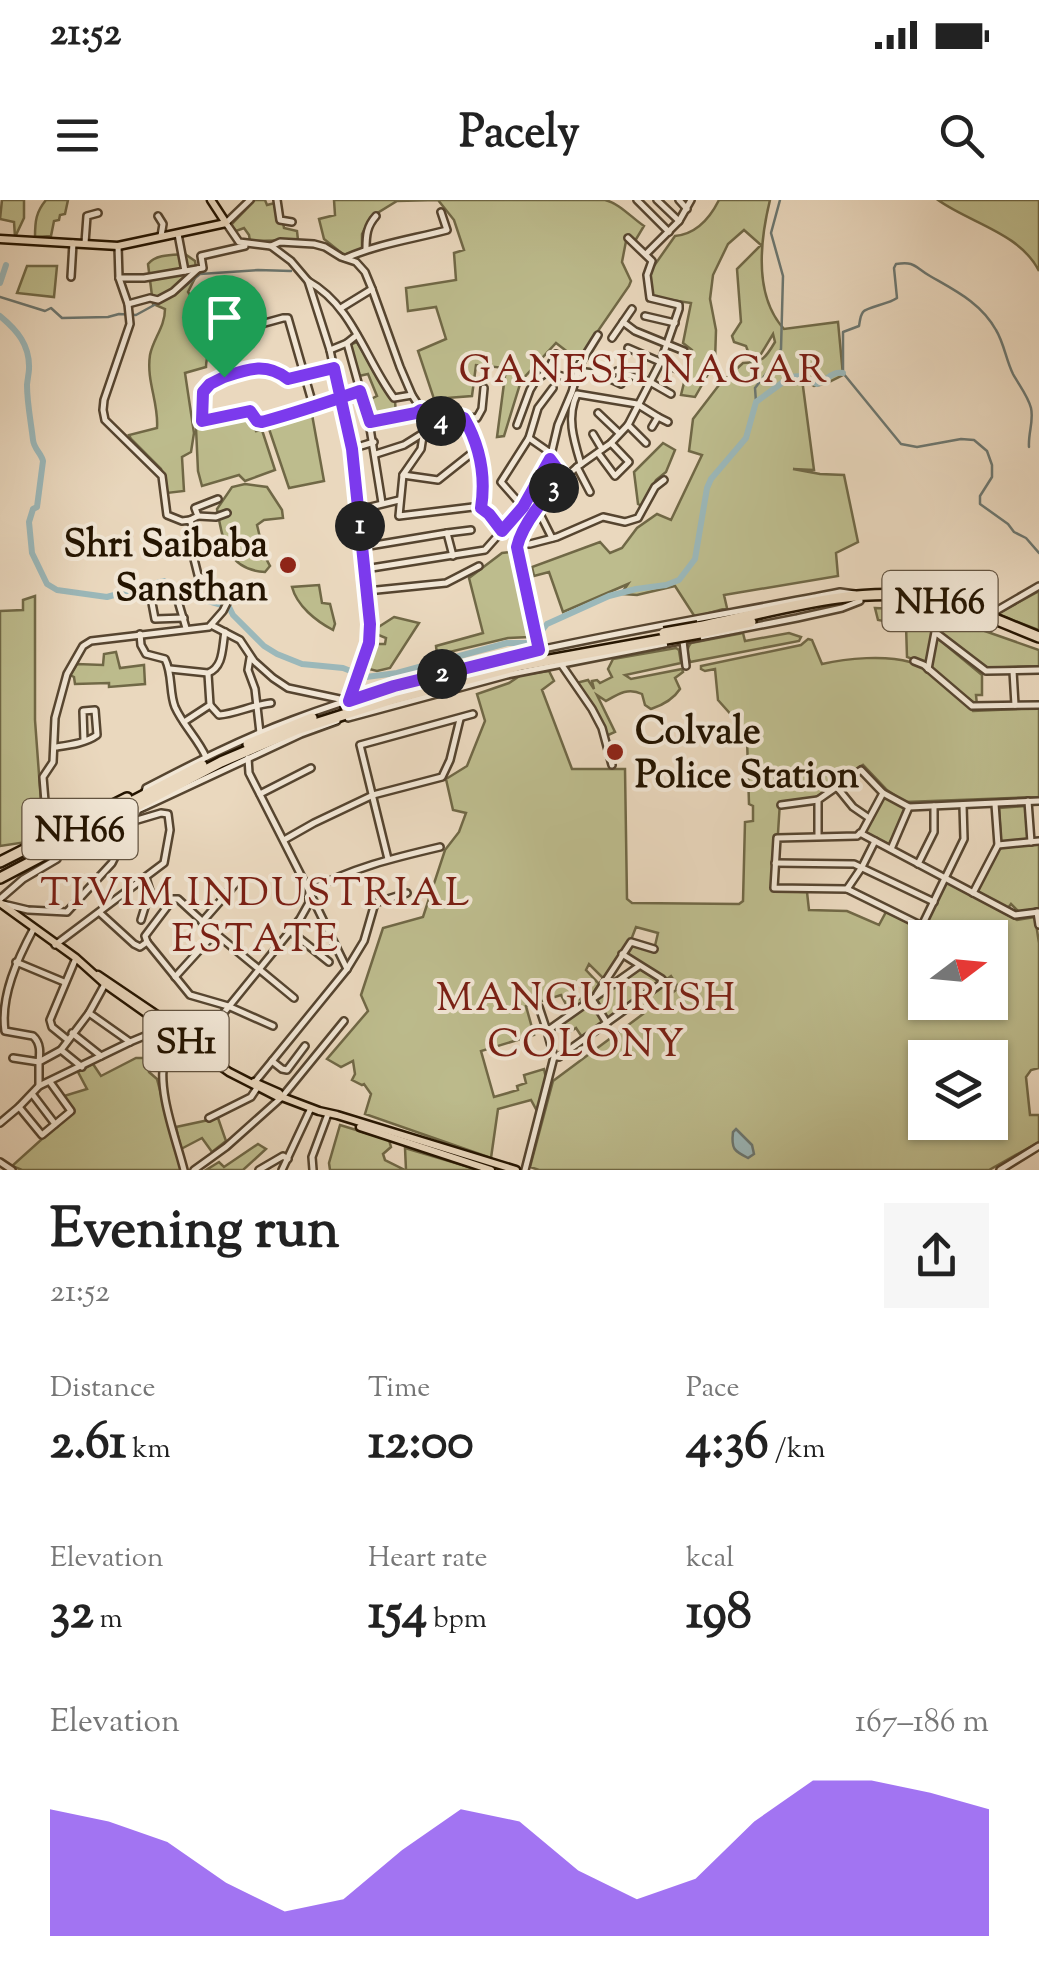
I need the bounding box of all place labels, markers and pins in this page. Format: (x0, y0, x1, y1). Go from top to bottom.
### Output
pin (182, 275, 267, 378)
pin: 4 (416, 396, 466, 446)
pin: 3 (529, 463, 579, 513)
pin: 1 (335, 501, 385, 551)
place label: Shri Saibaba Sansthan (63, 520, 269, 618)
marker: Shri Saibaba Sansthan (277, 554, 299, 576)
pin: 2 (417, 649, 467, 699)
place label: Colvale Police Station (635, 707, 860, 805)
marker: Colvale Police Station (604, 741, 626, 763)

